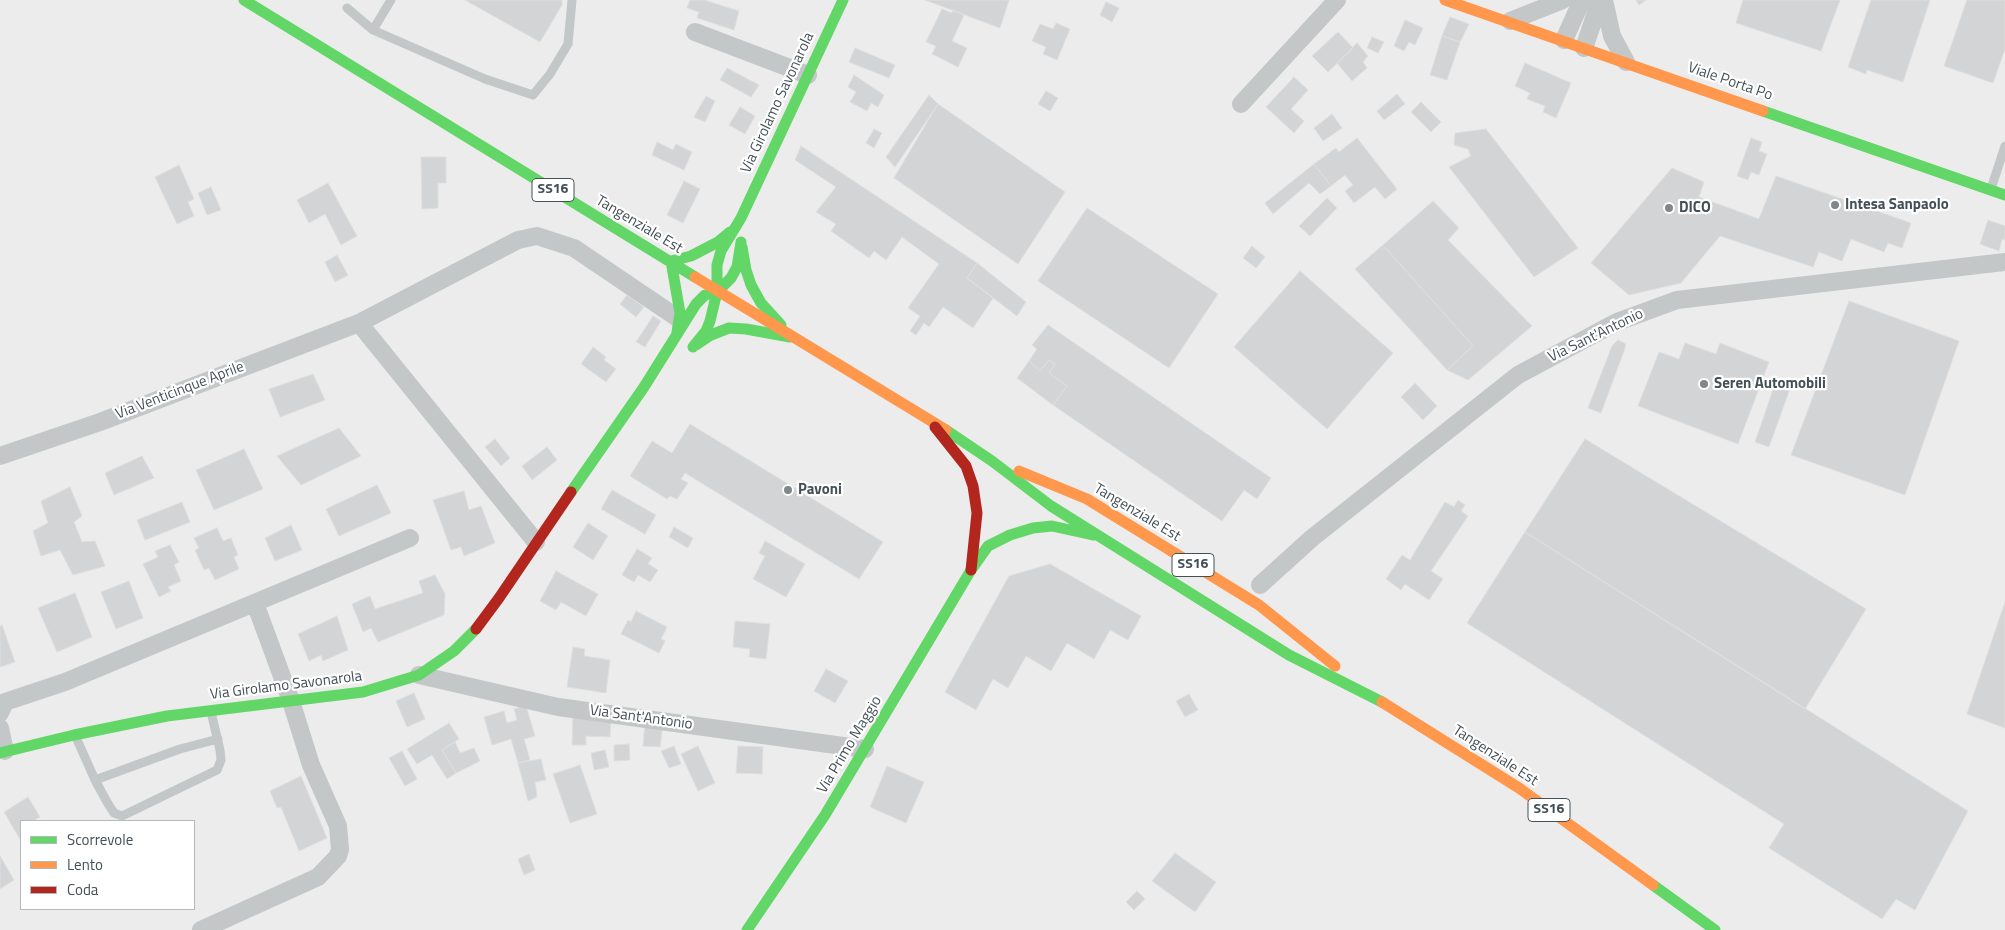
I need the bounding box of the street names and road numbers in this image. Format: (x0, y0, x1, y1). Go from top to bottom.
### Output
street label: Via Girolamo Savonarola (737, 30, 819, 176)
street label: Viale Porta Po (1685, 59, 1775, 105)
road number: SS16 (532, 178, 574, 202)
street label: Tangenziale Est (592, 192, 686, 258)
street label: Via Sant'Antonio (1545, 305, 1647, 367)
street label: Via Venticinque Aprile (113, 358, 247, 424)
street label: Tangenziale Est (1090, 480, 1184, 546)
road number: SS16 (1172, 554, 1214, 576)
street label: Via Girolamo Savonarola (209, 668, 363, 704)
street label: Via Primo Maggio (814, 693, 886, 797)
street label: Via Sant'Antonio (588, 702, 694, 734)
street label: Tangenziale Est (1449, 722, 1541, 790)
road number: SS16 (1528, 798, 1570, 822)

